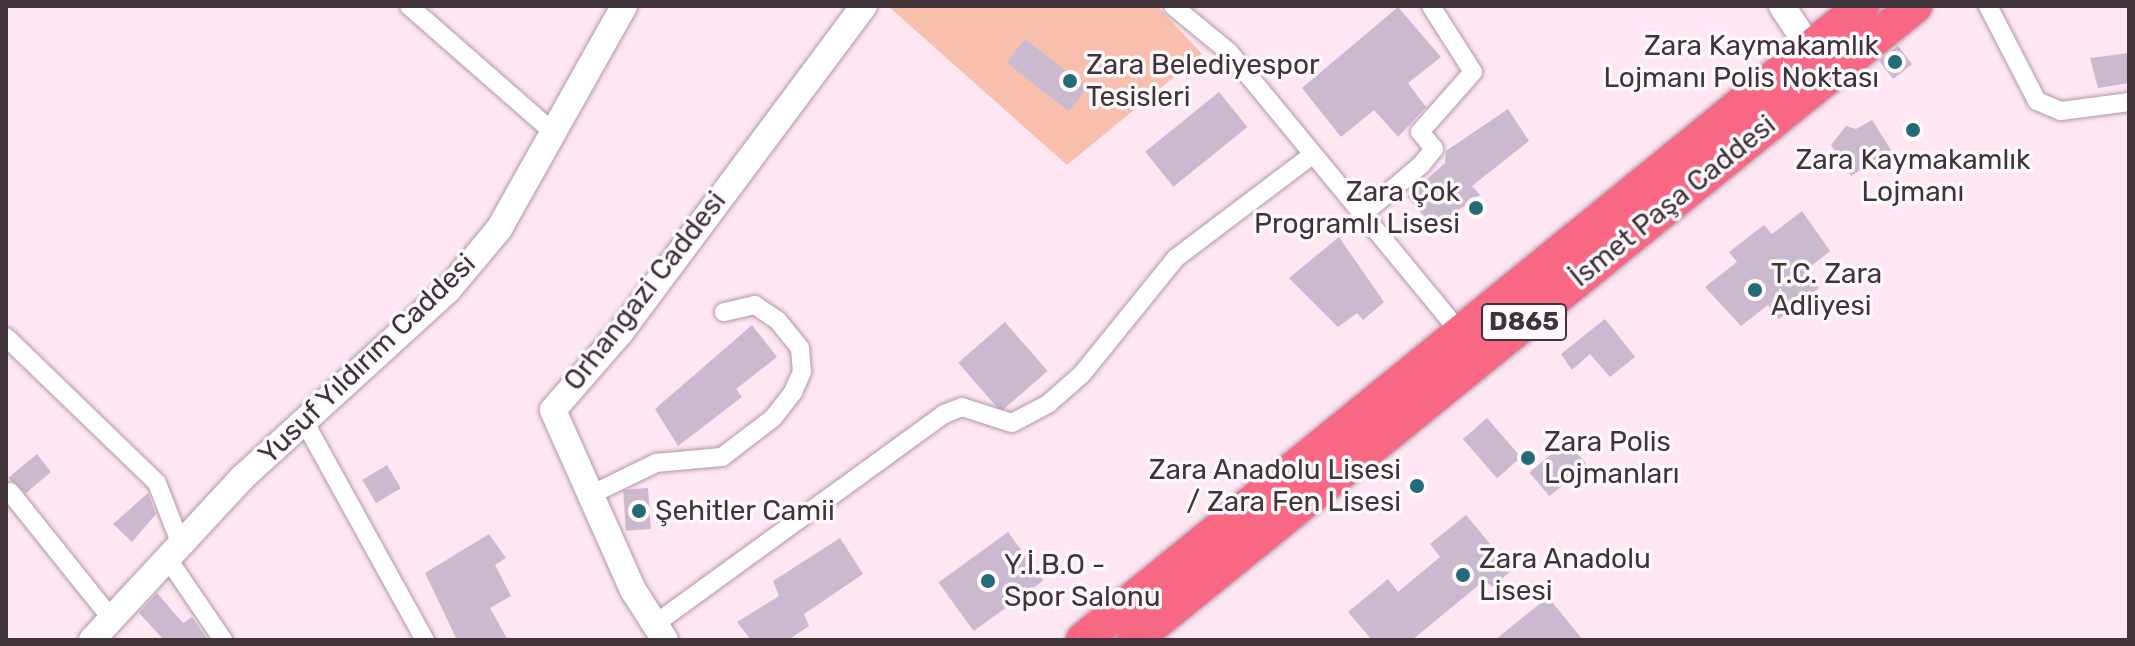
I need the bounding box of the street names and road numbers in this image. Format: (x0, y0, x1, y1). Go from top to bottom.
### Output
street label: İsmet Paşa Caddesi (1564, 108, 1782, 294)
street label: Orhangazi Caddesi (557, 185, 733, 397)
street label: Yusuf Yıldırım Caddesi (251, 246, 483, 472)
road number: D865 (1480, 300, 1568, 344)

